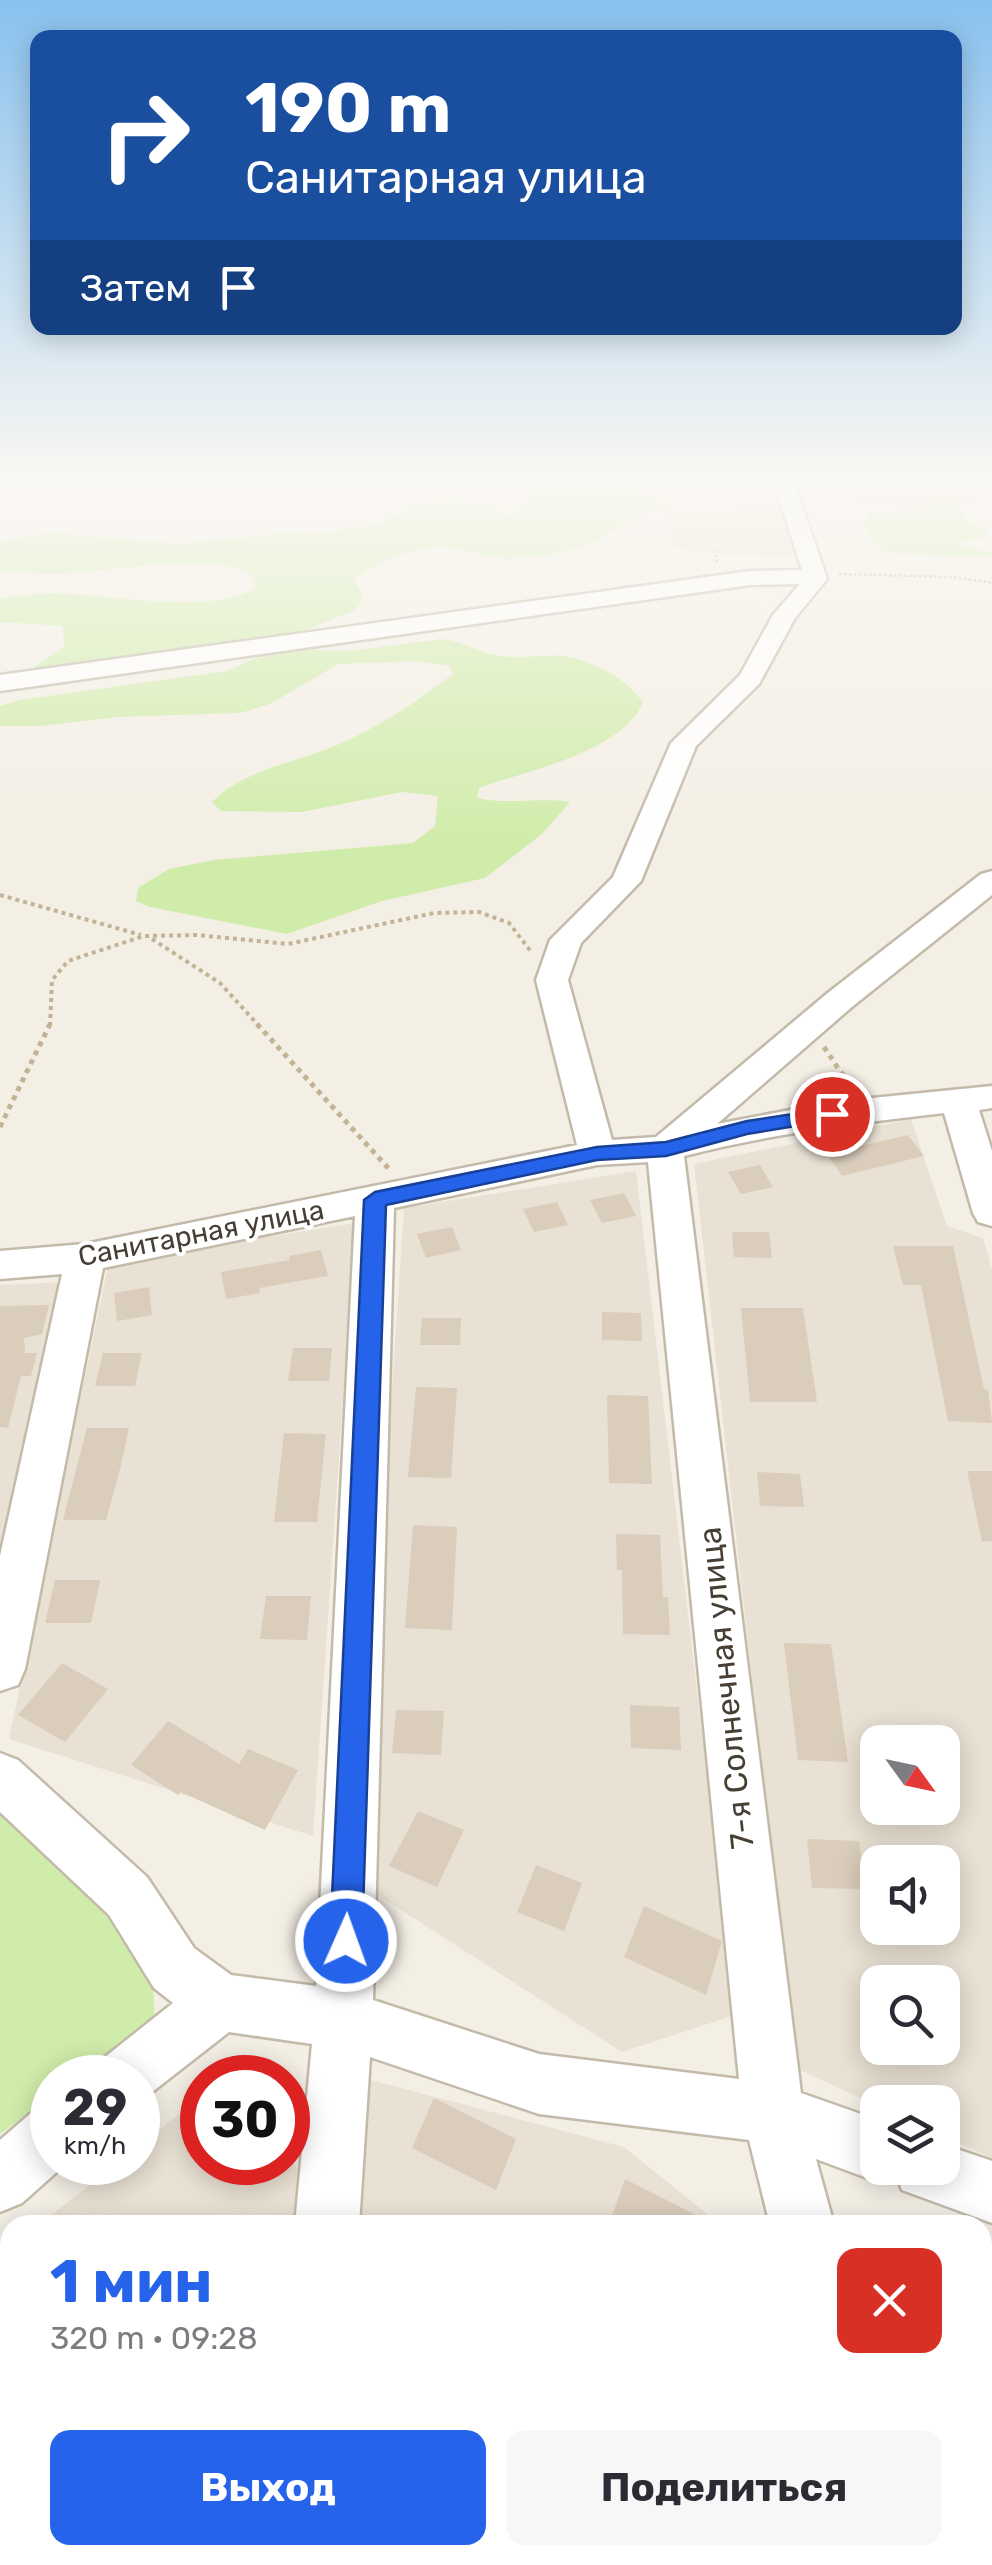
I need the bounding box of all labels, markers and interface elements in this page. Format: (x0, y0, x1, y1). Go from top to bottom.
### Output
text: 190 m (245, 67, 451, 150)
icon: right (80, 70, 210, 200)
text: Санитарная улица (245, 151, 647, 204)
icon: arrive (211, 260, 266, 315)
text: Затем (80, 265, 191, 311)
pin (790, 1072, 875, 1157)
icon: arrive (805, 1087, 860, 1142)
street label: Санитарная улица (75, 1193, 327, 1273)
street label: 7-я Солнечная улица (690, 1525, 762, 1851)
north arrow (860, 1725, 960, 1825)
map controls (860, 1725, 960, 2185)
button: sound (860, 1845, 960, 1945)
position arrow (294, 1889, 398, 1993)
button: search (860, 1965, 960, 2065)
speed limit sign: 30 (180, 2055, 310, 2185)
text: 29 (63, 2078, 127, 2138)
button: layers (860, 2085, 960, 2185)
text: km/h (64, 2131, 126, 2160)
text: 1 мин (50, 2246, 213, 2317)
button: close (837, 2248, 942, 2353)
text: 320 m · 09:28 (50, 2319, 258, 2357)
button: Выход (50, 2430, 486, 2545)
button: Поделиться (506, 2430, 942, 2545)

